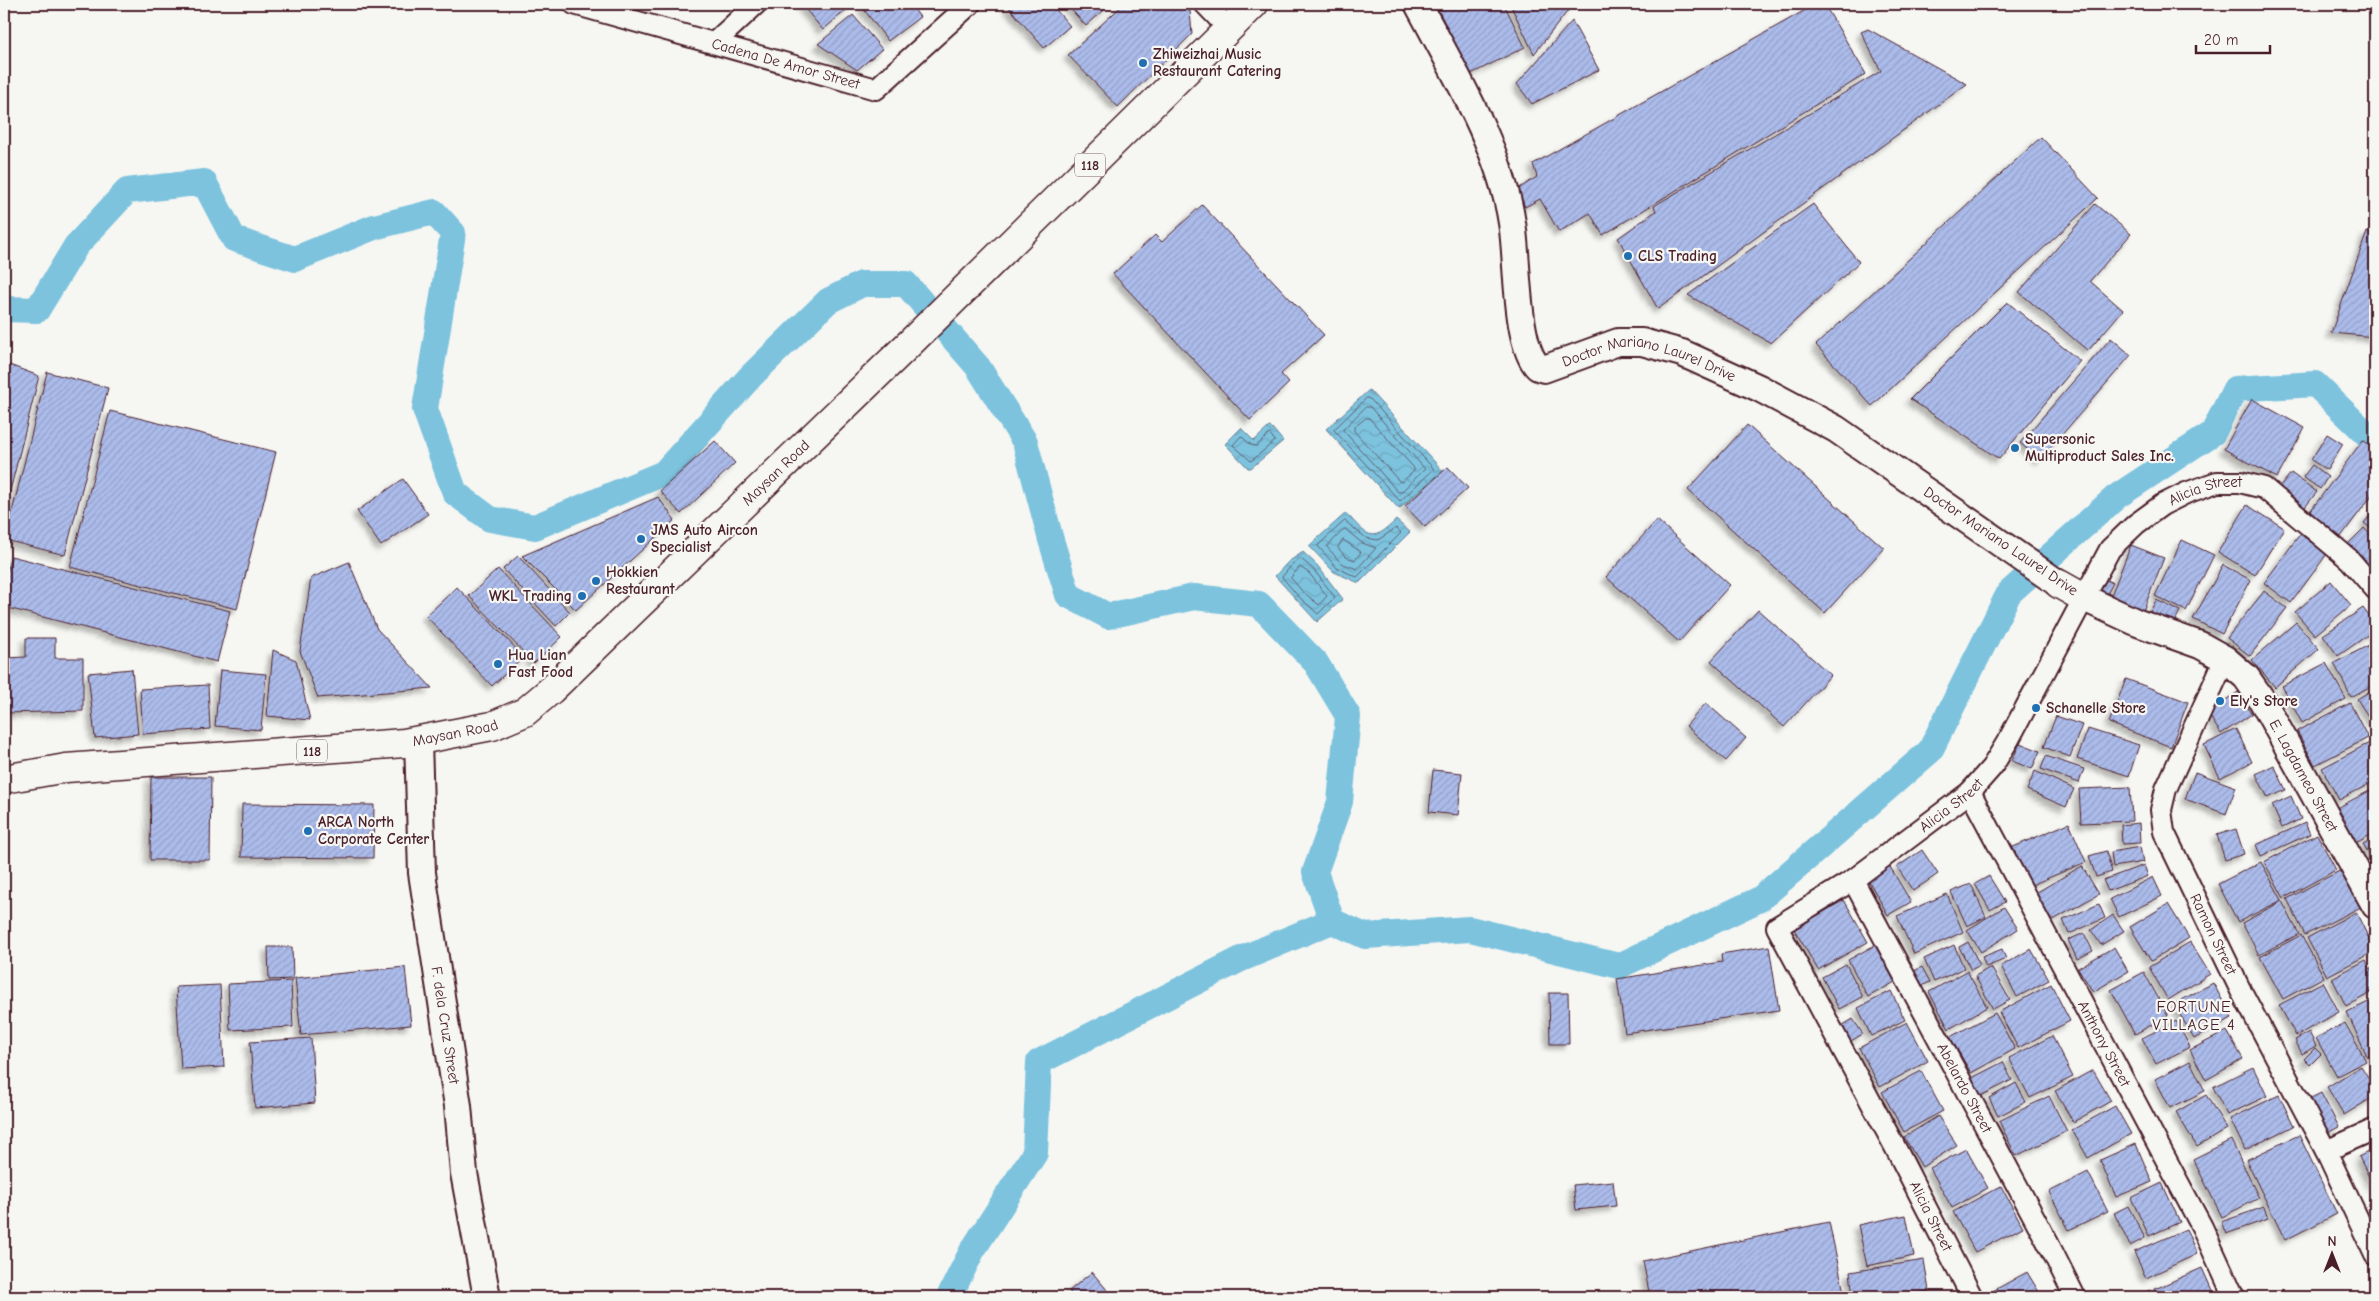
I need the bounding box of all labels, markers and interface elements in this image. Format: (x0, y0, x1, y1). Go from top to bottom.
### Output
scale bar (2196, 22, 2270, 54)
text: 20 m (2204, 31, 2238, 49)
street label: Cadena De Amor Street (710, 34, 863, 93)
place label: Zhiweizhai Music Restaurant Catering (1153, 45, 1282, 80)
marker: Zhiweizhai Music Restaurant Catering (1137, 57, 1149, 69)
road number: 118 (1075, 154, 1105, 176)
place label: CLS Trading (1638, 247, 1717, 265)
marker: CLS Trading (1622, 250, 1634, 262)
street label: Doctor Mariano Laurel Drive (1560, 333, 1739, 385)
place label: Supersonic Multiproduct Sales Inc. (2025, 430, 2174, 465)
street label: Maysan Road (738, 436, 813, 509)
marker: Supersonic Multiproduct Sales Inc. (2009, 442, 2021, 454)
street label: Alicia Street (2165, 473, 2243, 509)
street label: Doctor Mariano Laurel Drive (1920, 483, 2082, 600)
place label: JMS Auto Aircon Specialist (651, 521, 758, 556)
marker: JMS Auto Aircon Specialist (635, 533, 647, 545)
place label: Hokkien Restaurant (606, 563, 676, 598)
marker: Hokkien Restaurant (590, 575, 602, 587)
place label: WKL Trading (489, 587, 572, 605)
marker: WKL Trading (576, 590, 588, 602)
place label: Hua Lian Fast Food (508, 646, 573, 681)
marker: Hua Lian Fast Food (492, 658, 504, 670)
place label: Ely's Store (2230, 692, 2298, 710)
marker: Ely's Store (2214, 695, 2226, 707)
place label: Schanelle Store (2046, 699, 2146, 717)
marker: Schanelle Store (2030, 702, 2042, 714)
street label: Maysan Road (411, 715, 501, 750)
street label: E. Lagdameo Street (2266, 716, 2342, 836)
road number: 118 (297, 739, 327, 762)
street label: Alicia Street (1916, 774, 1987, 836)
place label: ARCA North Corporate Center (318, 813, 429, 848)
marker: ARCA North Corporate Center (302, 825, 314, 837)
street label: Ramon Street (2186, 891, 2241, 978)
street label: F. dela Cruz Street (428, 965, 464, 1086)
street label: Anthony Street (2074, 997, 2135, 1090)
district label: FORTUNE VILLAGE 4 (2152, 998, 2236, 1034)
street label: Abelardo Street (1933, 1040, 1996, 1137)
street label: Alicia Street (1906, 1178, 1957, 1255)
north arrow (2306, 1228, 2356, 1278)
text: N (2327, 1233, 2337, 1250)

